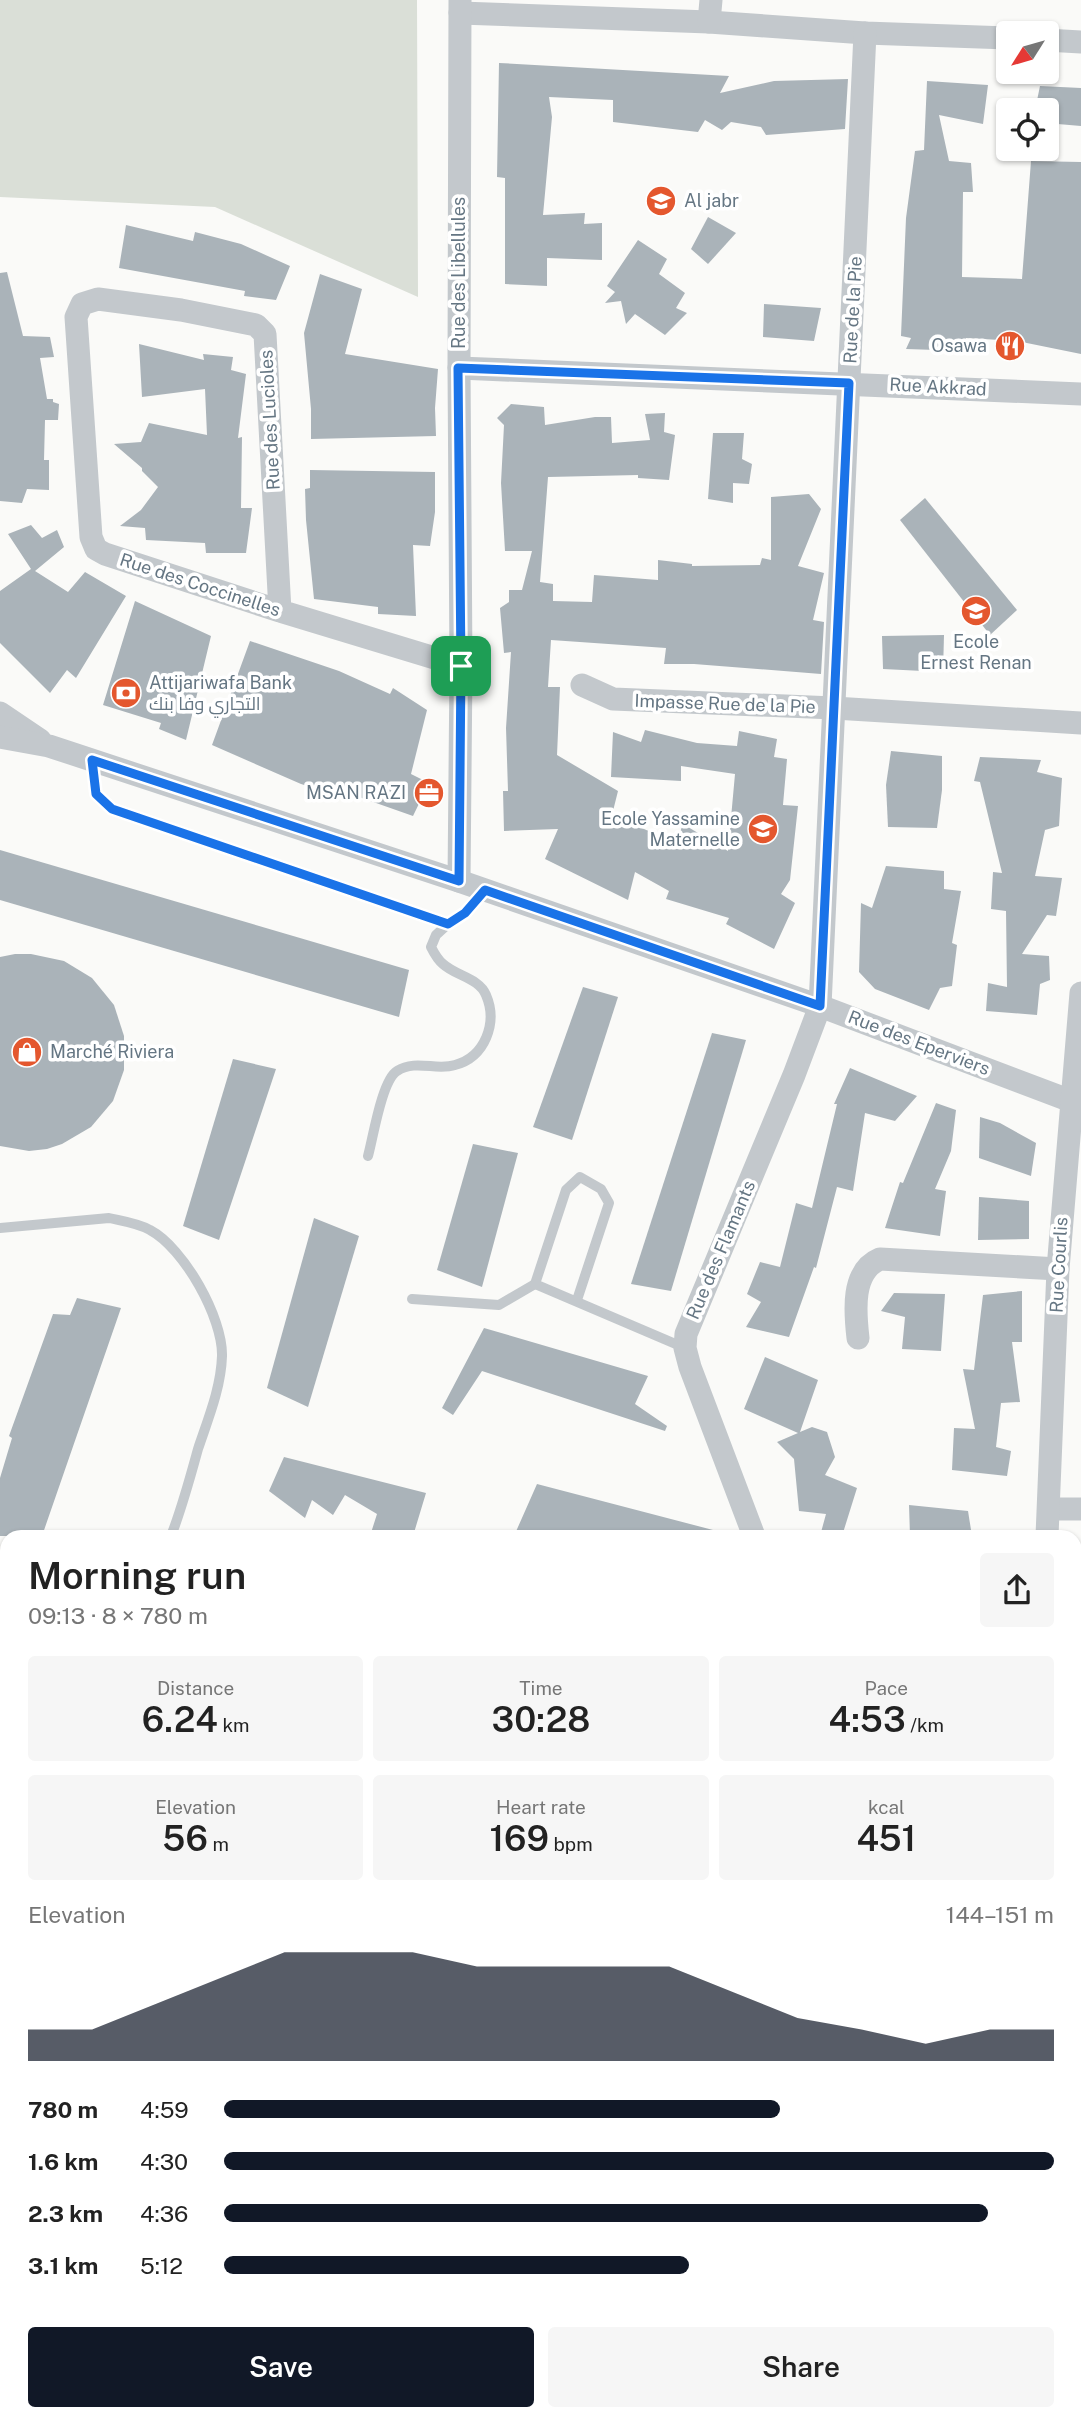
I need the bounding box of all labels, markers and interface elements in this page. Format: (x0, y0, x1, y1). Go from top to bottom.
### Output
north arrow (996, 21, 1059, 84)
map controls (996, 21, 1059, 161)
button: locate (996, 98, 1059, 161)
school or university icon: Al jabr (644, 184, 678, 218)
place label: Al jabr (684, 190, 739, 211)
street label: Rue des Libellules (448, 197, 469, 349)
street label: Rue de la Pie (839, 256, 866, 364)
restaurant icon: Osawa (993, 329, 1027, 363)
place label: Osawa (931, 335, 987, 356)
street label: Rue des Lucioles (255, 349, 284, 491)
street label: Rue Akkrad (889, 373, 987, 400)
street label: Rue des Coccinelles (117, 549, 283, 620)
school or university icon: Ecole Ernest Renan (959, 594, 993, 628)
place label: Ecole Ernest Renan (920, 631, 1032, 673)
pin (431, 636, 491, 696)
icon: arrive (442, 647, 480, 685)
place label: Attijariwafa Bank التجاري وفا بنك (149, 672, 292, 718)
bank icon: Attijariwafa Bank التجاري وفا بنك (109, 676, 143, 710)
street label: Impasse Rue de la Pie (634, 690, 816, 717)
office icon: MSAN RAZI (412, 776, 446, 810)
place label: MSAN RAZI (306, 782, 406, 803)
place label: Ecole Yassamine Maternelle (601, 808, 740, 850)
school or university icon: Ecole Yassamine Maternelle (746, 812, 780, 846)
street label: Rue des Eperviers (845, 1006, 993, 1079)
shop icon: Marché Riviera (10, 1035, 44, 1069)
place label: Marché Riviera (50, 1041, 174, 1062)
street label: Rue des Flamants (682, 1177, 759, 1322)
street label: Rue Courlis (1046, 1216, 1071, 1313)
text: Morning run (28, 1553, 246, 1598)
button: share (980, 1553, 1054, 1627)
text: 09:13 · 8 × 780 m (28, 1602, 208, 1629)
text: Distance (157, 1677, 234, 1699)
text: Time (519, 1677, 563, 1699)
text: Pace (865, 1677, 908, 1699)
text: 6.24 (142, 1699, 218, 1740)
text: 30:28 (492, 1699, 590, 1740)
text: 4:53 (829, 1699, 906, 1740)
text: km (218, 1714, 250, 1736)
text: /km (906, 1714, 944, 1736)
text: Elevation (155, 1796, 236, 1818)
text: Heart rate (496, 1796, 586, 1818)
text: kcal (868, 1796, 905, 1818)
text: 56 (162, 1818, 208, 1859)
text: 169 (489, 1818, 549, 1859)
text: 451 (856, 1818, 916, 1859)
text: m (208, 1833, 229, 1855)
text: bpm (549, 1833, 593, 1855)
text: Elevation (28, 1901, 126, 1928)
text: 144–151 m (946, 1901, 1054, 1928)
text: 780 m (28, 2096, 98, 2123)
text: 4:59 (140, 2096, 189, 2123)
text: 1.6 km (28, 2148, 98, 2175)
text: 4:30 (140, 2148, 188, 2175)
text: 2.3 km (28, 2200, 103, 2227)
text: 4:36 (140, 2200, 188, 2227)
text: 3.1 km (28, 2252, 98, 2279)
text: 5:12 (140, 2252, 183, 2279)
button: Save (28, 2327, 534, 2407)
button: Share (548, 2327, 1054, 2407)

